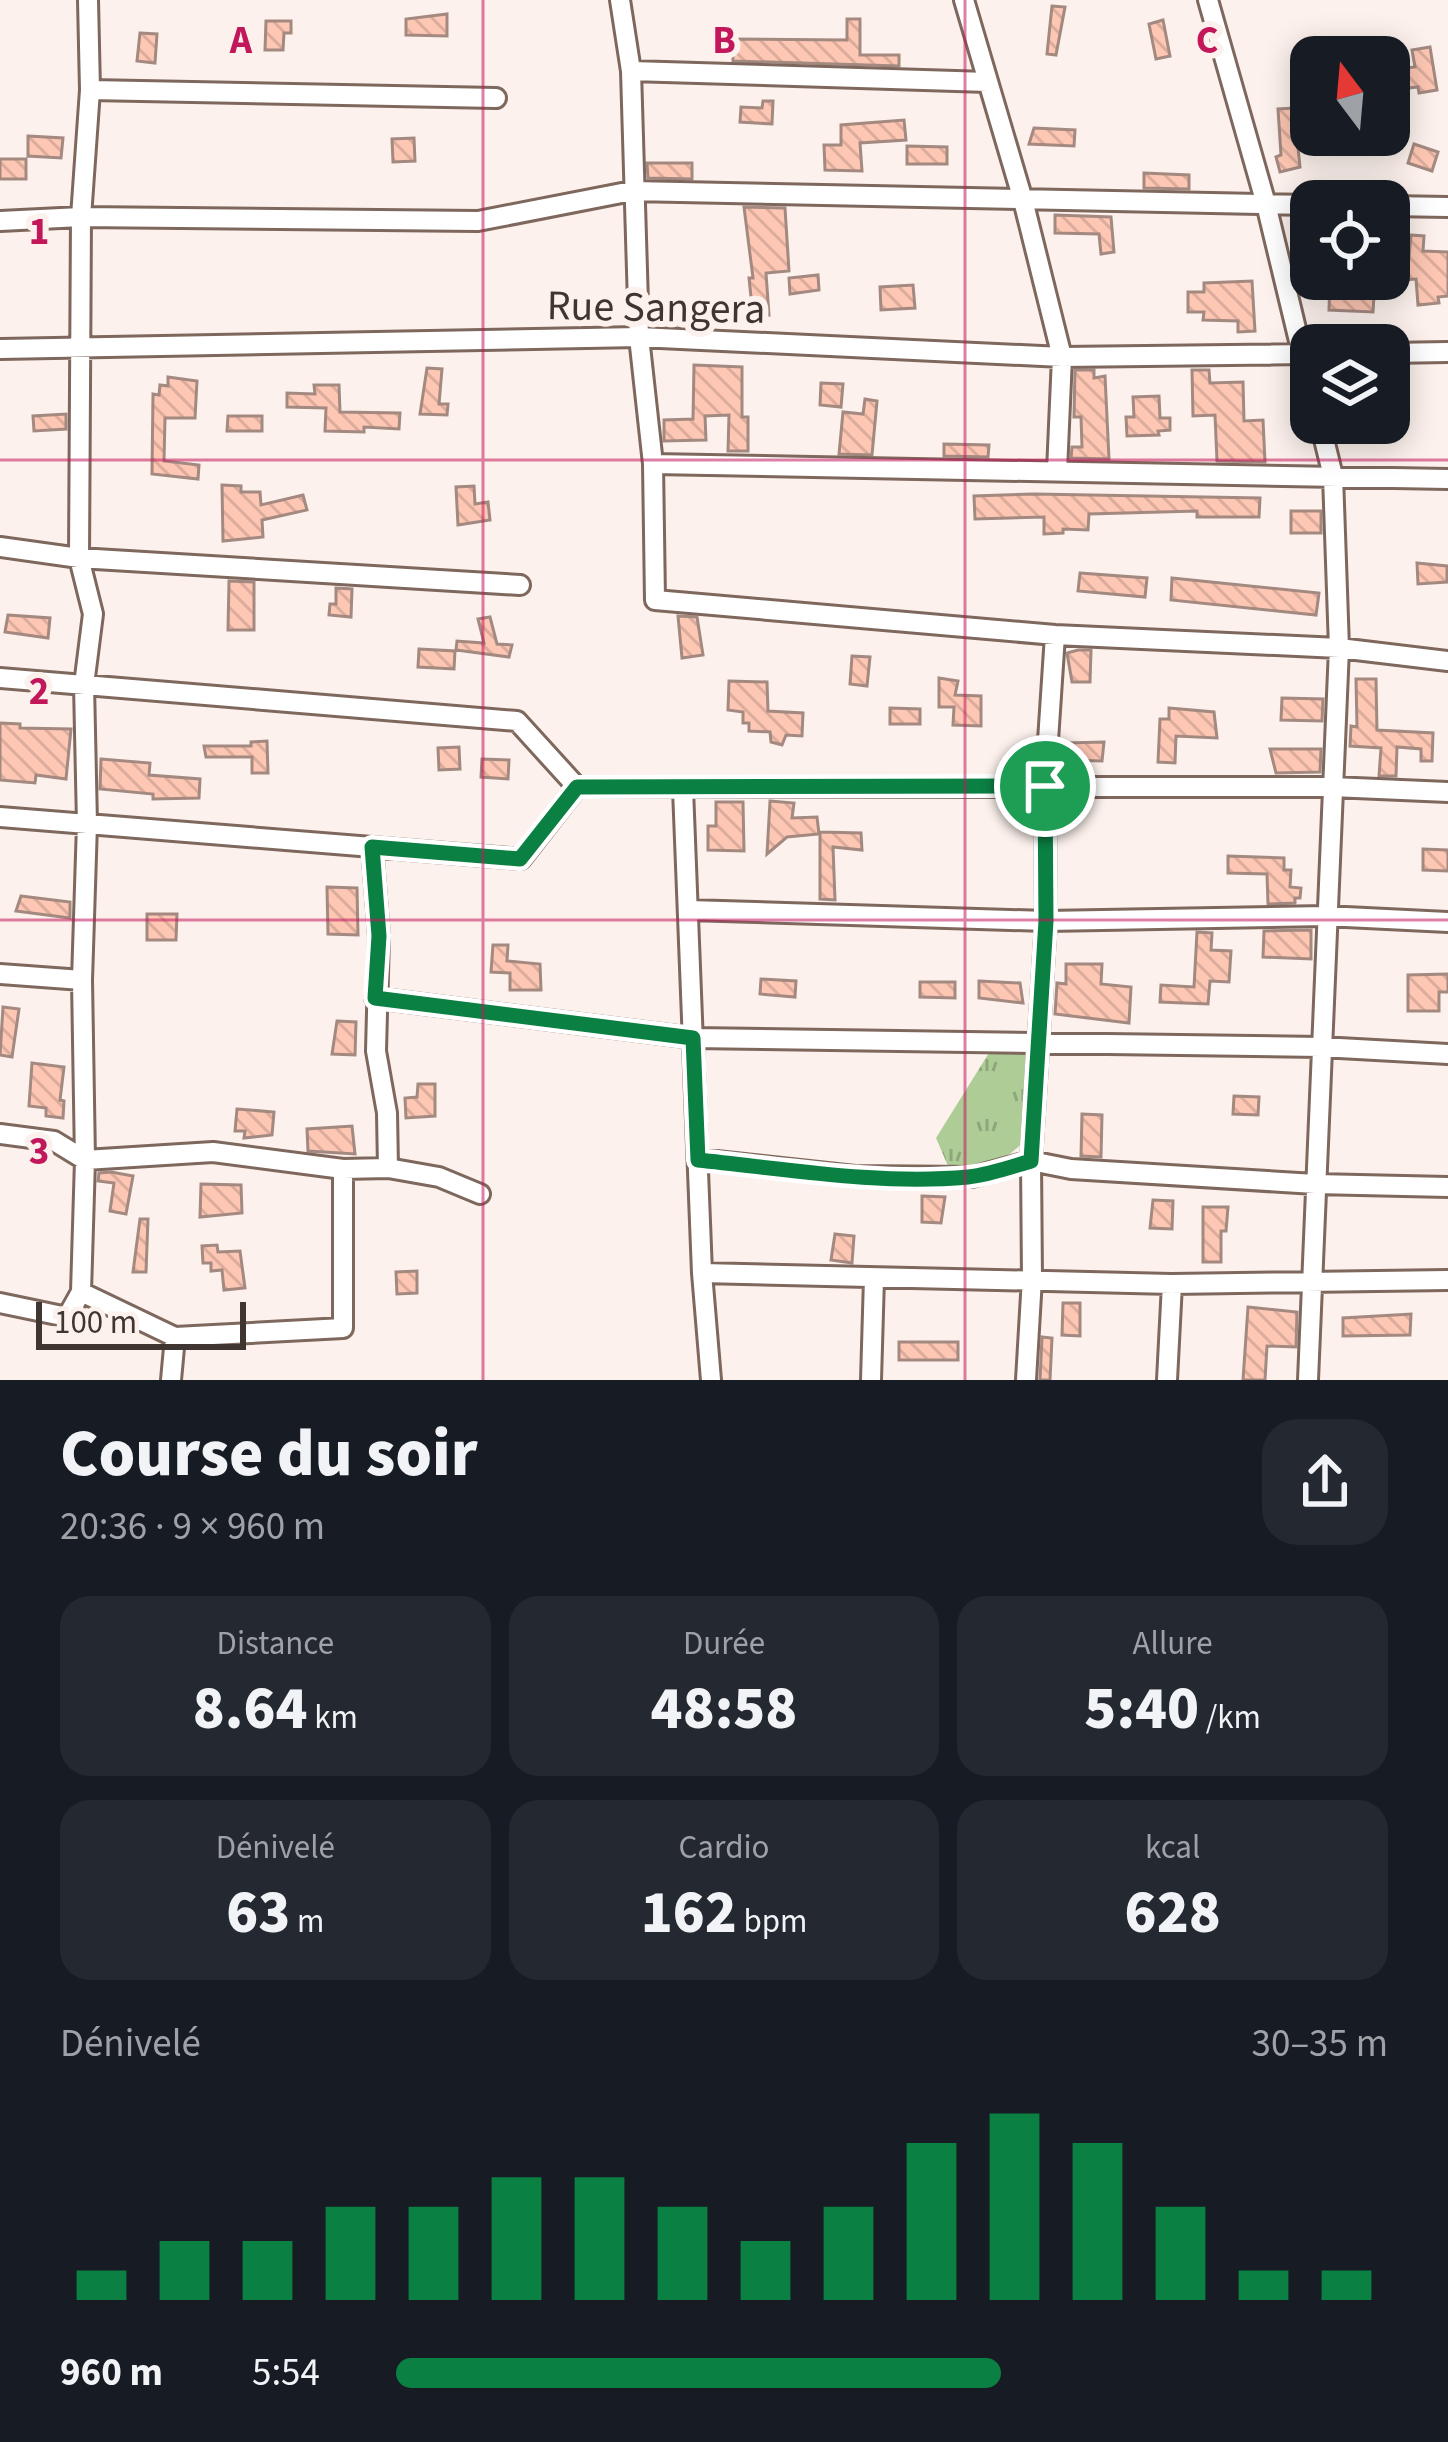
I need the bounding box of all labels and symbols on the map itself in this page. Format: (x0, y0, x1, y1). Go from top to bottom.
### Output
text: A (229, 13, 253, 69)
text: B (712, 13, 736, 69)
text: C (1196, 13, 1218, 69)
north arrow (1290, 36, 1410, 156)
text: 1 (29, 204, 49, 260)
street label: Rue Sangera (546, 276, 766, 340)
text: 2 (29, 664, 49, 720)
pin (994, 735, 1096, 837)
text: 3 (29, 1124, 49, 1180)
scale bar (36, 1296, 246, 1349)

